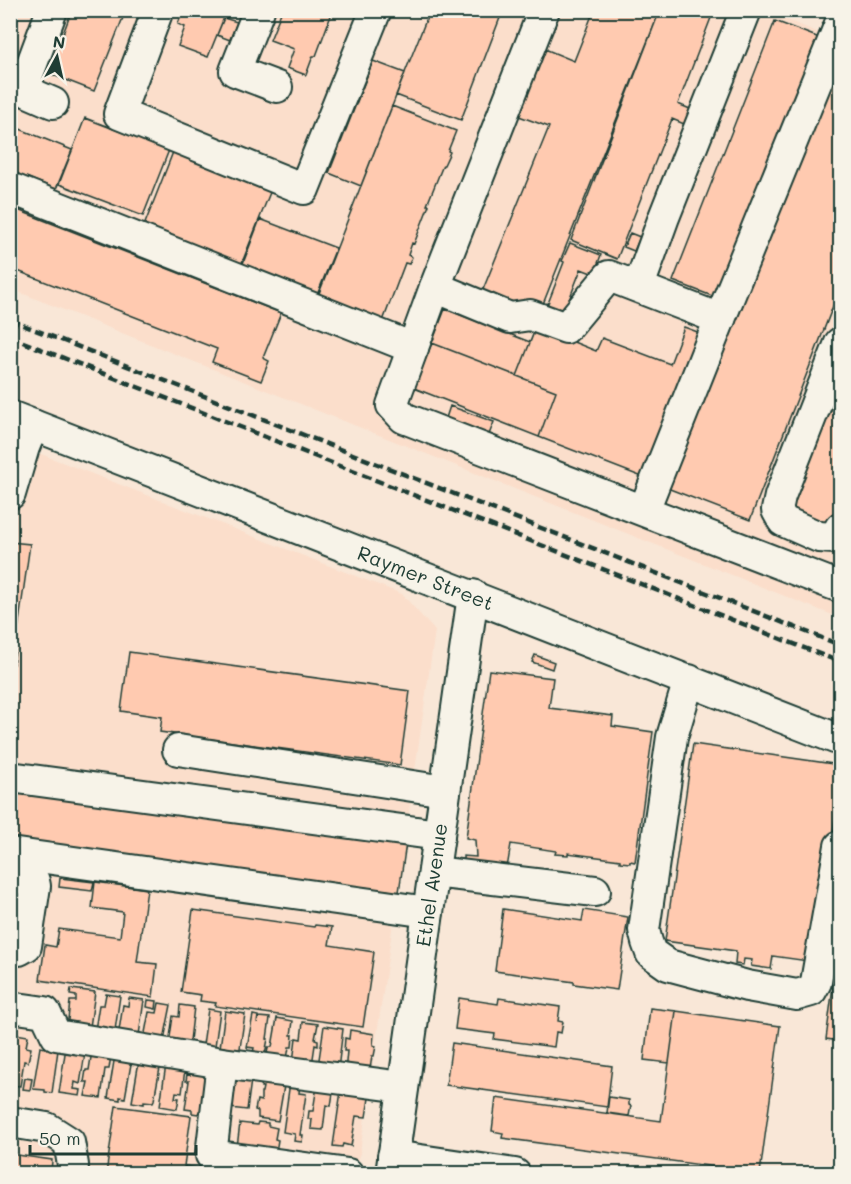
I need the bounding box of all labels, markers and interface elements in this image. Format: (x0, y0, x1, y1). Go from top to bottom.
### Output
north arrow (27, 27, 87, 87)
text: N (52, 30, 67, 53)
street label: Raymer Street (354, 539, 498, 616)
street label: Ethel Avenue (409, 821, 453, 948)
scale bar (30, 1118, 196, 1156)
text: 50 m (39, 1126, 81, 1150)

